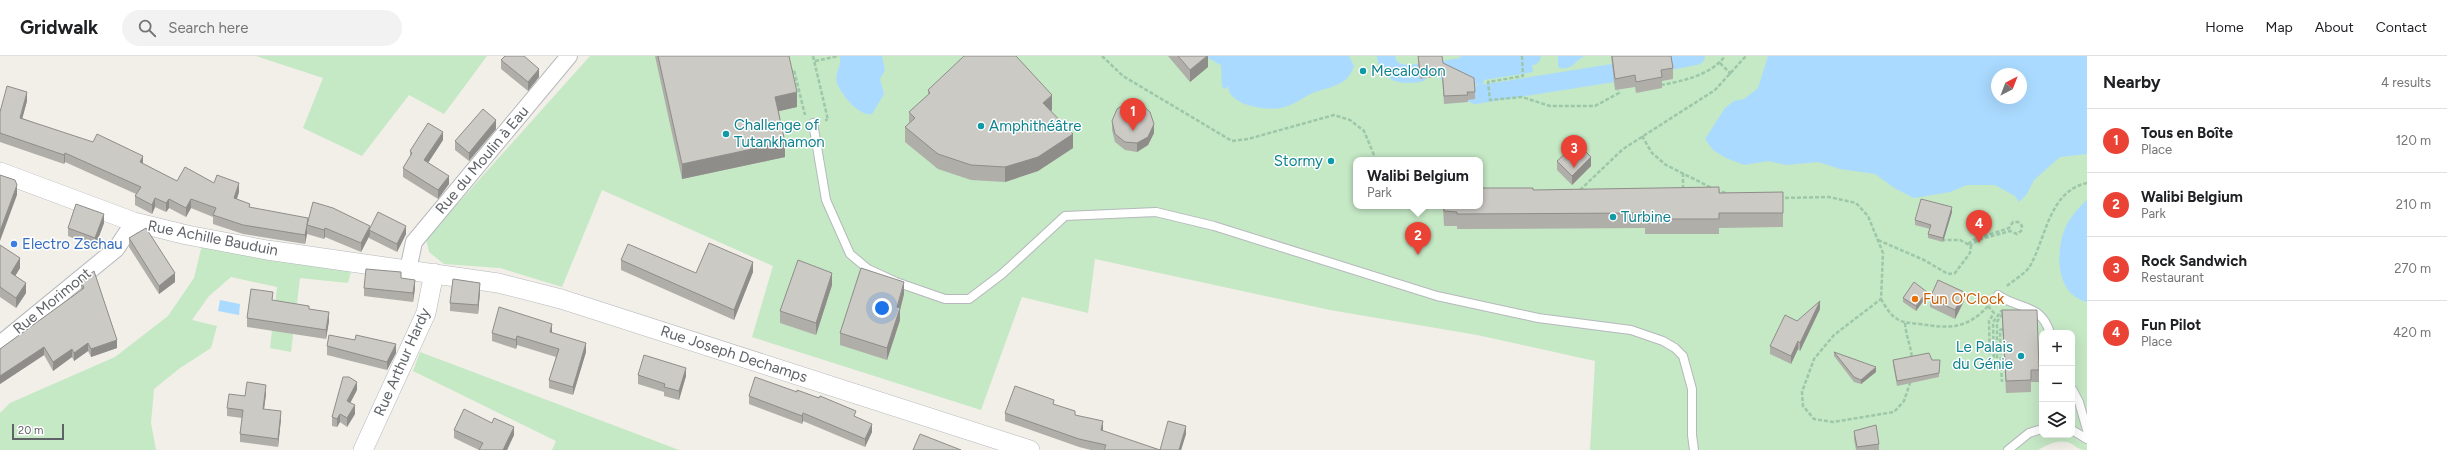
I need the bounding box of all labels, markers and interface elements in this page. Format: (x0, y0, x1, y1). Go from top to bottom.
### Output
search box (122, 10, 402, 46)
text: Gridwalk (20, 16, 98, 39)
icon: search (136, 17, 158, 39)
text: Search here (168, 19, 248, 37)
text: Home (2205, 19, 2244, 36)
text: Map (2266, 19, 2293, 36)
text: About (2315, 19, 2354, 36)
text: Contact (2376, 19, 2427, 36)
place label: Mecalodon (1371, 62, 1446, 80)
marker: Mecalodon (1358, 66, 1368, 76)
north arrow (1991, 68, 2027, 104)
text: Nearby (2103, 72, 2161, 92)
text: 4 results (2381, 75, 2431, 90)
pin: 1 (1120, 98, 1146, 131)
street label: Rue du Moulin à Eau (432, 102, 532, 218)
place label: Challenge of Tutankhamon (734, 116, 825, 151)
place label: Amphithéâtre (989, 117, 1081, 135)
marker: Amphithéâtre (976, 121, 986, 131)
text: Tous en Boîte (2141, 124, 2233, 142)
marker: Challenge of Tutankhamon (721, 129, 731, 139)
text: 1 (2113, 133, 2119, 148)
text: 120 m (2396, 133, 2431, 148)
pin: 3 (1561, 135, 1587, 168)
text: Place (2141, 142, 2172, 157)
place label: Stormy (1274, 152, 1323, 170)
marker: Stormy (1326, 156, 1336, 166)
popup (1353, 157, 1483, 209)
text: Walibi Belgium (1367, 167, 1469, 185)
text: Park (1367, 185, 1392, 200)
text: Walibi Belgium (2141, 188, 2243, 206)
text: 2 (2112, 197, 2120, 212)
text: 210 m (2396, 197, 2431, 212)
text: Park (2141, 206, 2166, 221)
place label: Turbine (1621, 208, 1671, 226)
pin: 4 (1966, 210, 1992, 243)
marker: Turbine (1608, 212, 1618, 222)
street label: Rue Achille Bauduin (146, 217, 280, 259)
pin: 2 (1405, 222, 1431, 255)
place label: Electro Zschau (22, 235, 123, 253)
marker: Electro Zschau (9, 239, 19, 249)
text: Rock Sandwich (2141, 252, 2247, 270)
text: 3 (2112, 261, 2120, 276)
text: 270 m (2394, 261, 2431, 276)
street label: Rue Morimont (9, 264, 95, 338)
text: Restaurant (2141, 270, 2204, 285)
place label: Fun O'Clock (1923, 290, 2005, 308)
marker: Fun O'Clock (1910, 294, 1920, 304)
your location (872, 298, 892, 318)
street label: Rue Arthur Hardy (370, 305, 434, 419)
text: Fun Pilot (2141, 316, 2201, 334)
street label: Rue Joseph Dechamps (658, 322, 810, 386)
text: 4 (2112, 325, 2120, 340)
text: 420 m (2393, 325, 2431, 340)
map controls (2039, 330, 2075, 438)
button: + (2039, 330, 2075, 366)
text: Place (2141, 334, 2172, 349)
place label: Le Palais du Génie (1952, 338, 2013, 373)
marker: Le Palais du Génie (2016, 351, 2026, 361)
button: − (2039, 366, 2075, 402)
button: layers (2039, 402, 2075, 438)
scale bar (12, 422, 64, 441)
text: 20 m (18, 424, 43, 437)

